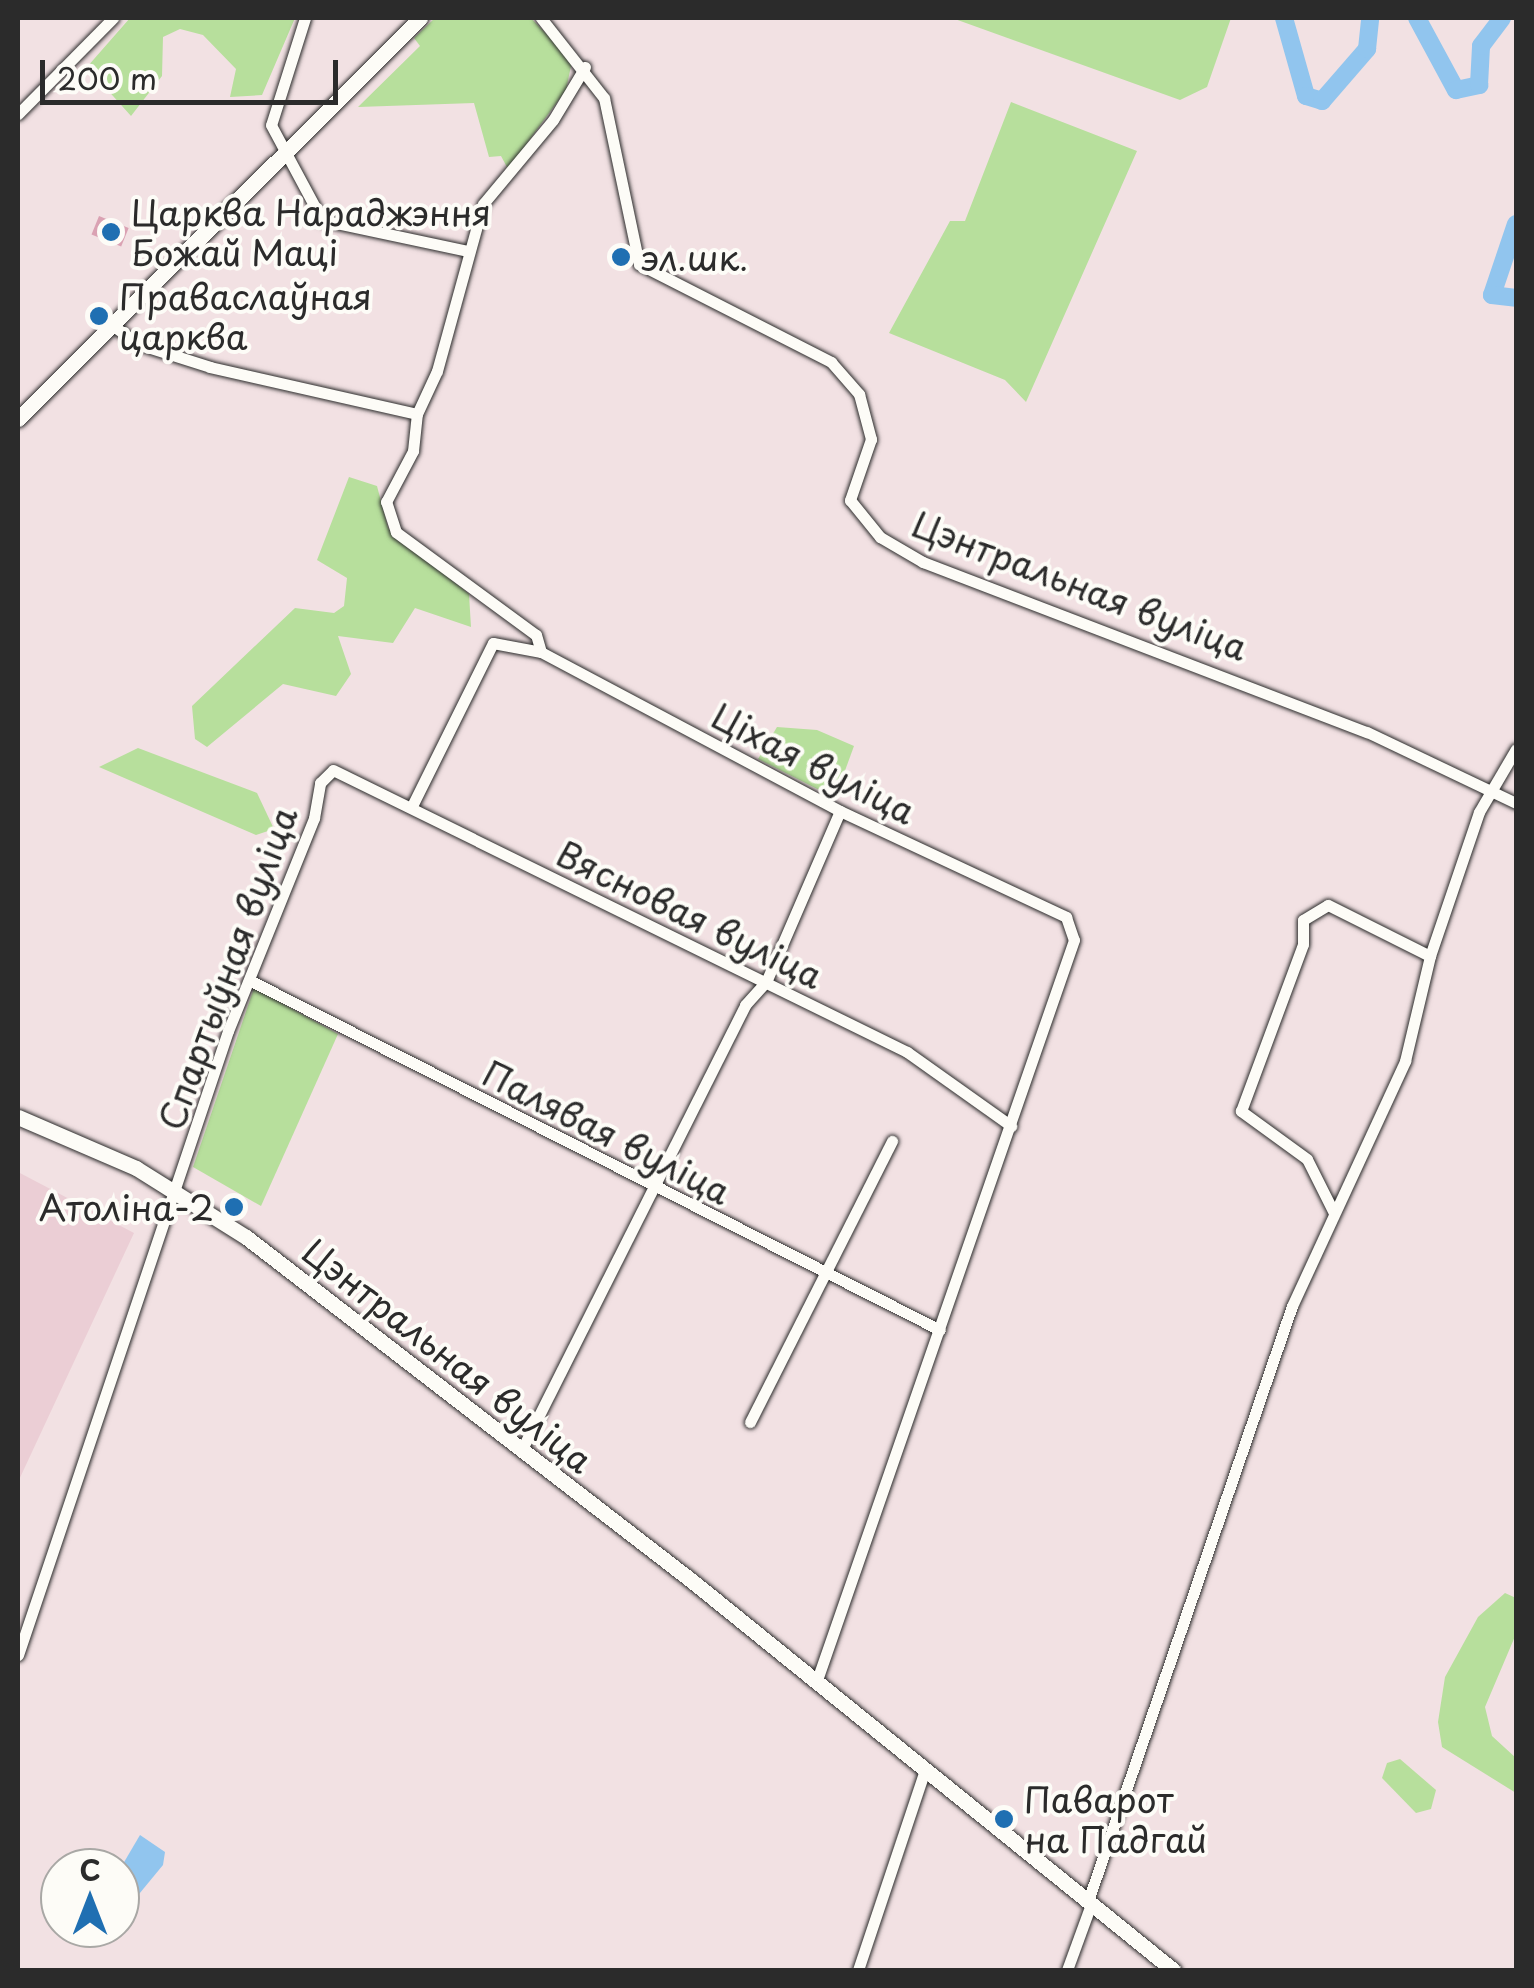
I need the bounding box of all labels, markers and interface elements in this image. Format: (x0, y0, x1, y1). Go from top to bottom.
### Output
scale bar (45, 40, 342, 102)
text: 200 m (57, 55, 157, 100)
place label: Царква Нараджэння Божай Маці (131, 191, 492, 273)
marker: Царква Нараджэння Божай Маці (100, 221, 122, 243)
place label: эл.шк. (641, 236, 748, 278)
marker: эл.шк. (610, 246, 632, 268)
place label: Праваслаўная царква (119, 275, 372, 357)
marker: Праваслаўная царква (88, 305, 110, 327)
street label: Цэнтральная вуліца (907, 502, 1253, 668)
street label: Ціхая вуліца (705, 694, 923, 832)
street label: Спартыўная вуліца (149, 800, 305, 1136)
street label: Вясновая вуліца (550, 831, 830, 997)
street label: Палявая вуліца (476, 1051, 738, 1213)
place label: Атоліна-2 (39, 1186, 214, 1228)
marker: Атоліна-2 (223, 1196, 245, 1218)
street label: Цэнтральная вуліца (295, 1229, 601, 1481)
place label: Паварот на Падгай (1024, 1778, 1207, 1860)
marker: Паварот на Падгай (993, 1808, 1015, 1830)
north arrow (40, 1848, 140, 1948)
text: С (79, 1848, 101, 1891)

